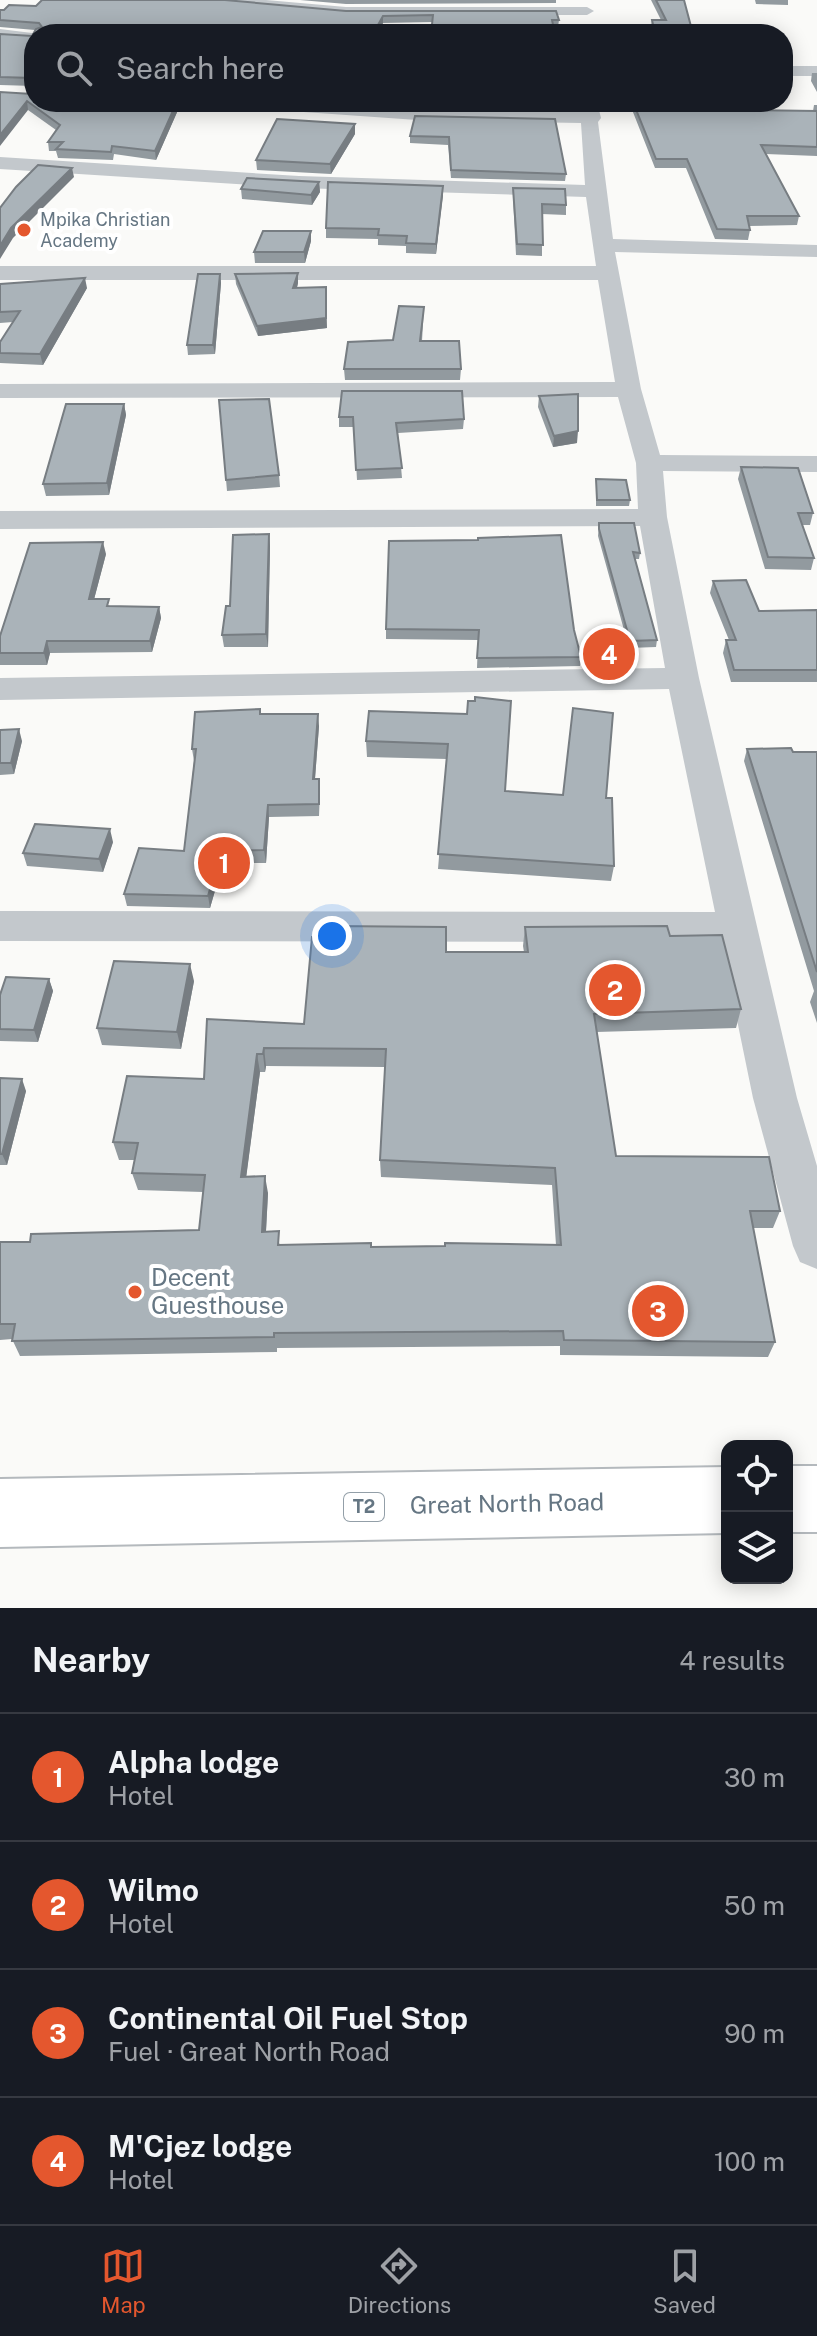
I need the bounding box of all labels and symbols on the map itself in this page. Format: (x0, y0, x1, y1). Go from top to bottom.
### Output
place label: Mpika Christian Academy (40, 209, 170, 251)
marker: Mpika Christian Academy (15, 221, 33, 239)
pin: 4 (583, 624, 635, 684)
pin: 1 (198, 833, 250, 893)
your location (312, 916, 352, 956)
pin: 2 (589, 960, 641, 1020)
place label: Decent Guesthouse (151, 1263, 284, 1319)
pin: 3 (632, 1281, 684, 1341)
marker: Decent Guesthouse (126, 1283, 144, 1301)
street label: Great North Road (409, 1487, 604, 1519)
road number: T2 (344, 1493, 384, 1521)

